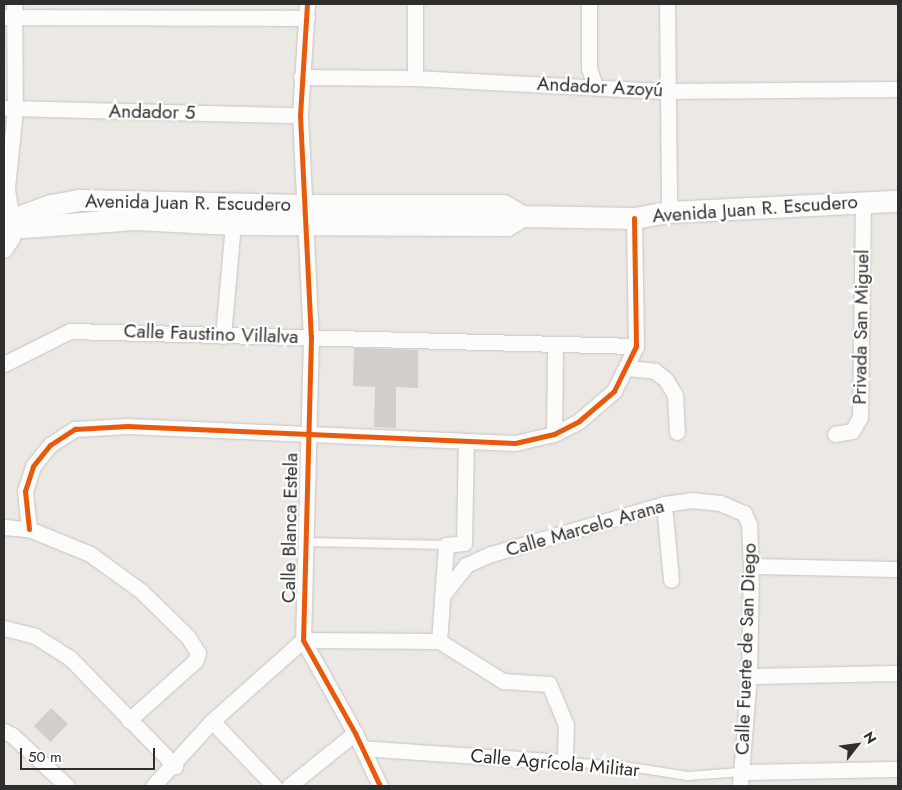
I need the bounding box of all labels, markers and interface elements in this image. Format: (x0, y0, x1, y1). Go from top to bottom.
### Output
street label: Andador Azoyú (536, 72, 664, 102)
street label: Andador 5 (108, 100, 196, 124)
street label: Avenida Juan R. Escudero (85, 190, 291, 216)
street label: Avenida Juan R. Escudero (652, 190, 858, 228)
street label: Privada San Miguel (848, 249, 874, 405)
street label: Calle Faustino Villalva (123, 320, 299, 348)
street label: Calle Blanca Estela (277, 453, 303, 603)
street label: Calle Marcelo Arana (503, 494, 667, 562)
street label: Calle Fuerte de San Diego (731, 543, 761, 755)
north arrow (832, 720, 882, 770)
text: N (859, 728, 881, 747)
scale bar (22, 738, 158, 770)
street label: Calle Agrícola Militar (469, 744, 641, 782)
text: 50 m (28, 746, 62, 768)

